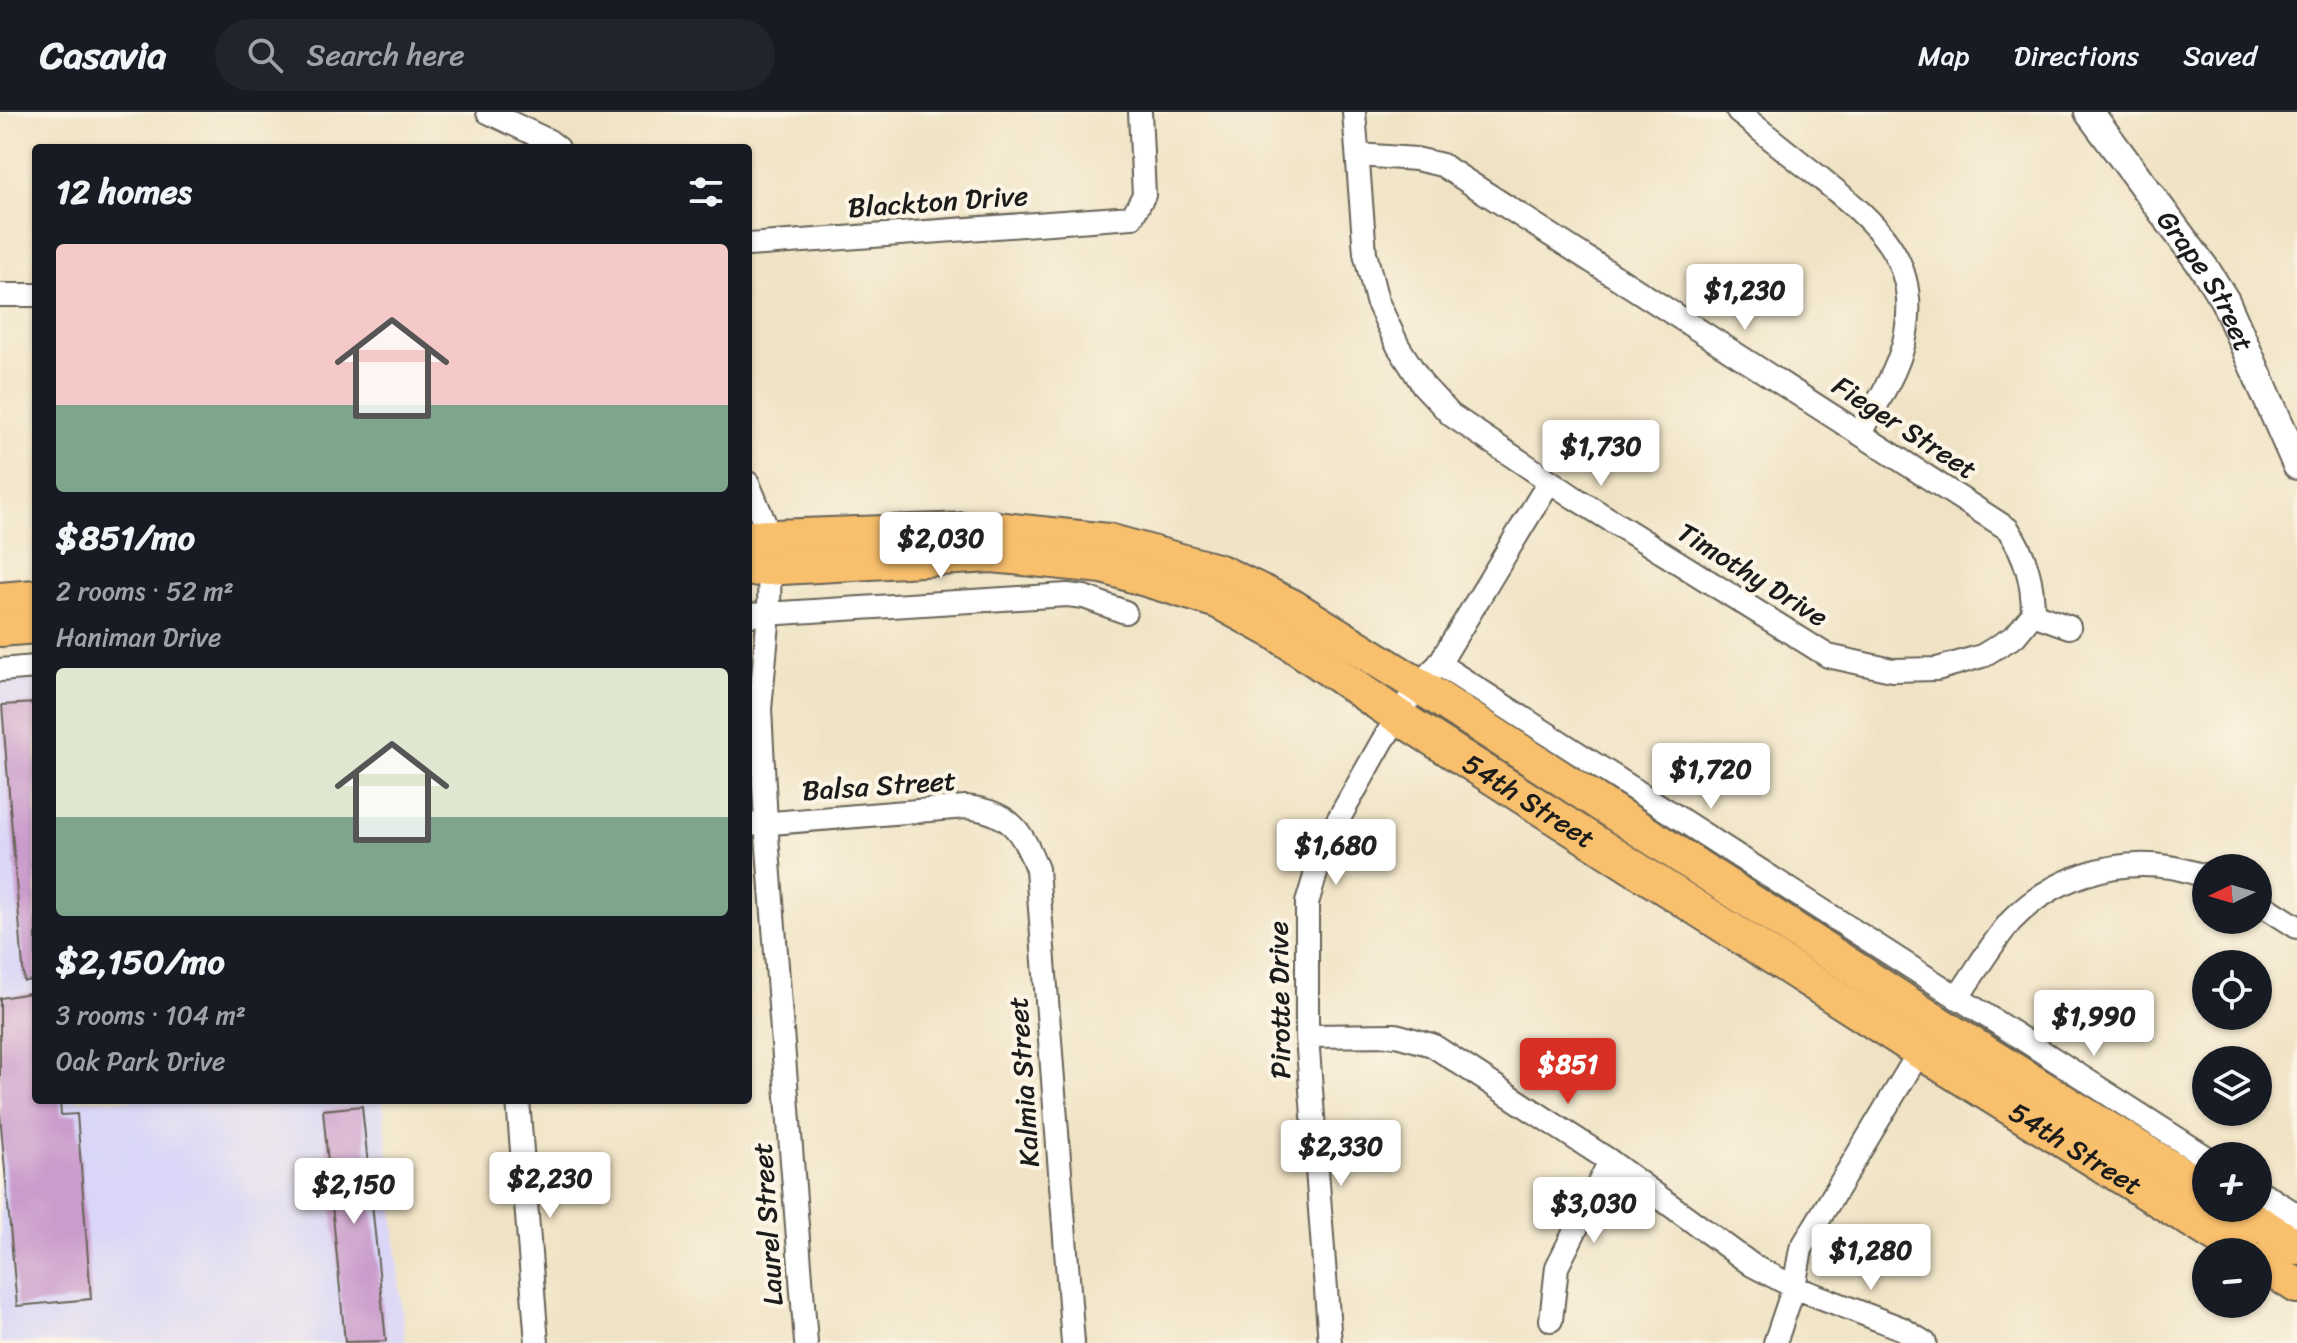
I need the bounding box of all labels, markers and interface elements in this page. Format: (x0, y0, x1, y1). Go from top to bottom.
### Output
search box (215, 19, 775, 91)
text: Casavia (40, 22, 167, 89)
text: Search here (307, 28, 465, 82)
text: Map (1918, 31, 1970, 80)
text: Directions (2014, 31, 2139, 80)
text: Saved (2183, 31, 2257, 80)
icon: search (243, 33, 287, 77)
text: 12 homes (56, 162, 192, 222)
icon: filters (684, 170, 728, 214)
street label: Blackton Drive (846, 171, 1030, 232)
street label: Grape Street (2144, 199, 2268, 360)
pin: $1,230 (1680, 264, 1810, 332)
text: $1,230 (1704, 267, 1786, 313)
icon: home (320, 296, 464, 440)
street label: Fieger Street (1822, 362, 1987, 493)
pin: $1,730 (1536, 420, 1666, 488)
text: $1,730 (1560, 423, 1642, 469)
text: $851/mo (56, 508, 195, 568)
street label: Timothy Drive (1667, 508, 1838, 641)
pin: $2,030 (876, 512, 1006, 580)
text: $2,030 (898, 515, 984, 561)
text: 2 rooms · 52 m² (56, 568, 234, 614)
text: Haniman Drive (56, 614, 221, 660)
icon: home (320, 720, 464, 864)
street label: 54th Street (1452, 740, 1605, 862)
pin: $1,720 (1646, 743, 1776, 811)
text: $1,720 (1670, 746, 1752, 792)
street label: Balsa Street (800, 756, 958, 815)
pin: $1,680 (1271, 819, 1401, 887)
text: $1,680 (1295, 822, 1377, 868)
north arrow (2192, 854, 2272, 934)
map controls (2192, 854, 2272, 1318)
street label: Pirotte Drive (1254, 921, 1305, 1079)
text: $2,150/mo (56, 932, 225, 992)
button: locate (2192, 950, 2272, 1030)
pin: $1,990 (2029, 990, 2159, 1058)
text: 3 rooms · 104 m² (56, 992, 246, 1038)
text: $1,990 (2052, 993, 2136, 1039)
street label: Kalmia Street (993, 995, 1054, 1169)
text: Oak Park Drive (56, 1038, 225, 1084)
pin: $851 (1521, 1038, 1615, 1106)
text: $851 (1538, 1041, 1598, 1087)
button: layers (2192, 1046, 2272, 1126)
street label: 54th Street (1999, 1088, 2152, 1209)
pin: $2,330 (1276, 1120, 1406, 1188)
text: $2,330 (1299, 1123, 1383, 1169)
street label: Laurel Street (737, 1141, 798, 1307)
button: + (2192, 1142, 2272, 1222)
pin: $2,230 (485, 1152, 615, 1220)
text: $2,230 (507, 1155, 593, 1201)
pin: $2,150 (289, 1158, 419, 1226)
text: $2,150 (313, 1161, 395, 1207)
pin: $3,030 (1529, 1177, 1659, 1245)
text: $3,030 (1551, 1180, 1637, 1226)
pin: $1,280 (1806, 1224, 1936, 1292)
text: $1,280 (1830, 1227, 1912, 1273)
button: − (2192, 1238, 2272, 1318)

